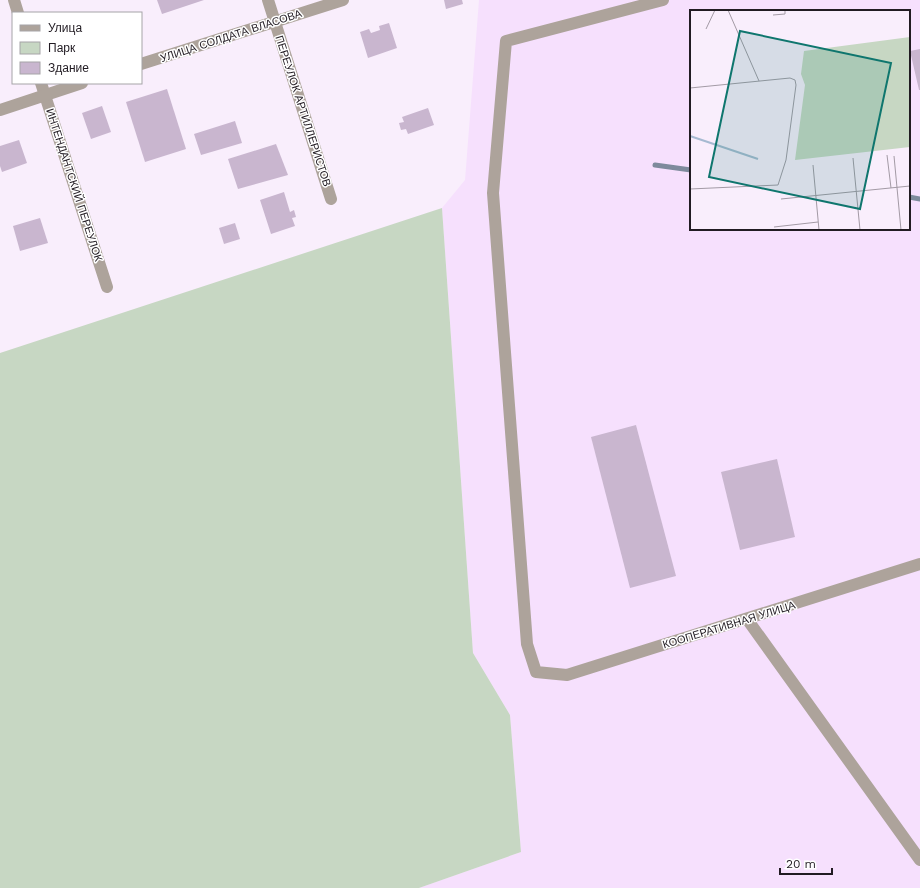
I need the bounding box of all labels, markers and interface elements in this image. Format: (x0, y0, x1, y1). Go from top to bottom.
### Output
street label: УЛИЦА СОЛДАТА ВЛАСОВА (159, 7, 304, 65)
inset map (690, 10, 910, 230)
legend (12, 12, 142, 84)
text: Улица (48, 21, 82, 35)
street label: ПЕРЕУЛОК АРТИЛЛЕРИСТОВ (272, 34, 334, 188)
text: Парк (48, 41, 76, 55)
text: Здание (48, 61, 89, 75)
street label: ИНТЕНДАНТСКИЙ ПЕРЕУЛОК (43, 107, 105, 264)
street label: КООПЕРАТИВНАЯ УЛИЦА (661, 598, 797, 651)
scale bar (780, 850, 832, 876)
text: 20 m (786, 857, 816, 871)

